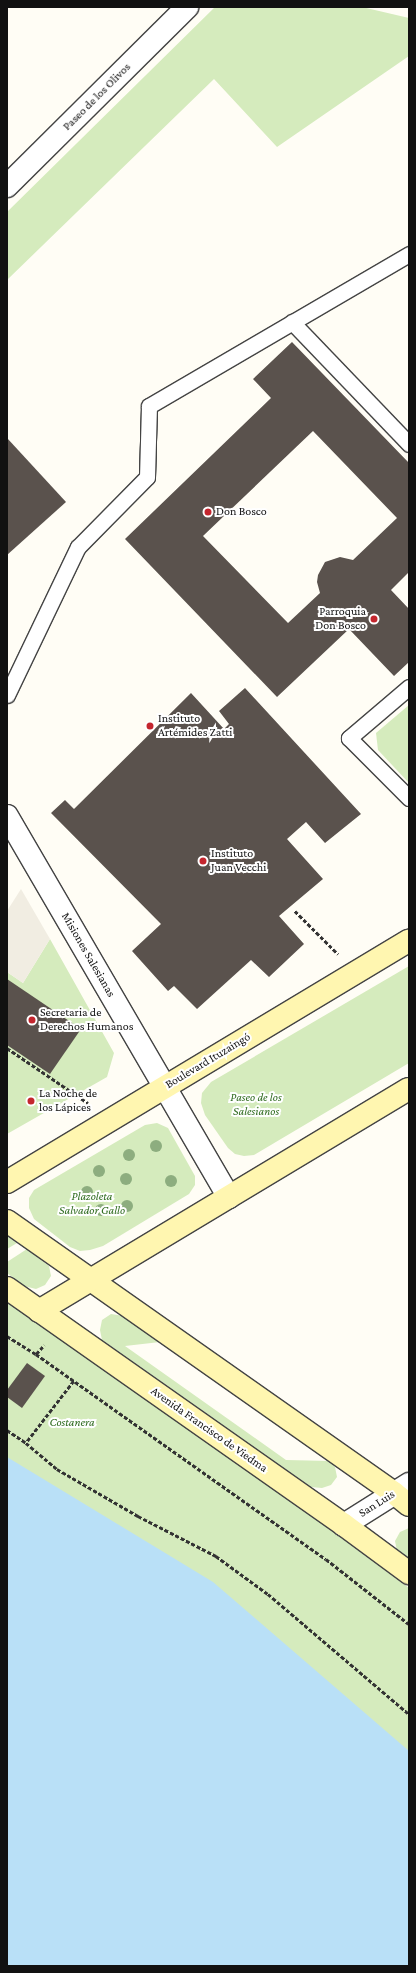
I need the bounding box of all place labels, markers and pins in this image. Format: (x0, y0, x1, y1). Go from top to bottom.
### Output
place label: Don Bosco (216, 505, 267, 519)
marker: Don Bosco (203, 507, 213, 517)
place label: Parroquia Don Bosco (315, 605, 366, 633)
marker: Parroquia Don Bosco (369, 614, 379, 624)
place label: Instituto Artémides Zatti (158, 712, 232, 740)
marker: Instituto Artémides Zatti (145, 721, 155, 731)
place label: Instituto Juan Vecchi (211, 847, 266, 875)
marker: Instituto Juan Vecchi (198, 856, 208, 866)
place label: Secretaria de Derechos Humanos (40, 1006, 133, 1034)
marker: Secretaria de Derechos Humanos (27, 1015, 37, 1025)
place label: La Noche de los Lápices (39, 1087, 97, 1115)
marker: La Noche de los Lápices (26, 1096, 36, 1106)

